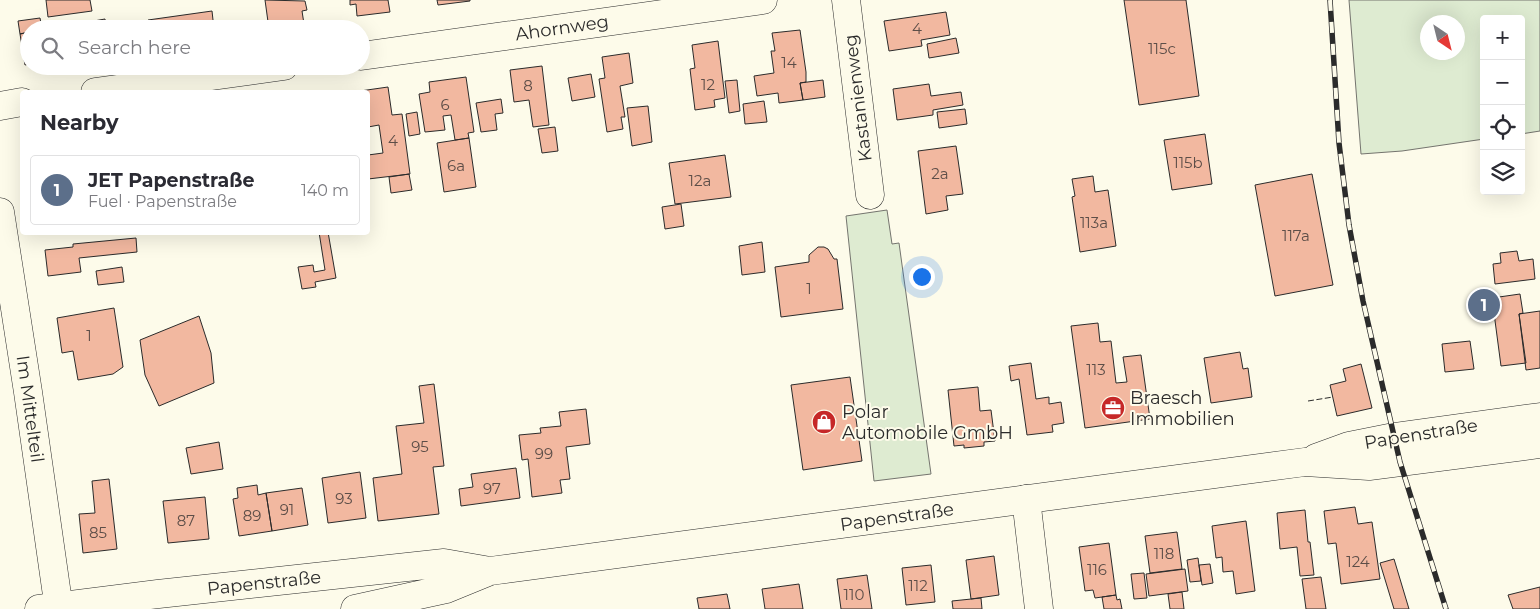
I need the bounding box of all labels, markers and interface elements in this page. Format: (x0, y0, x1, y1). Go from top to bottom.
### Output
street label: Ahornweg (514, 11, 610, 45)
north arrow (1420, 15, 1465, 60)
map controls (1480, 15, 1525, 195)
button: + (1480, 15, 1525, 60)
house number: 4 (912, 19, 922, 38)
search box (20, 20, 370, 75)
street label: Kastanienweg (839, 33, 877, 163)
icon: search (38, 34, 66, 62)
text: Search here (78, 36, 191, 59)
house number: 115c (1148, 39, 1176, 58)
house number: 14 (781, 53, 797, 72)
button: − (1480, 60, 1525, 105)
house number: 12 (701, 75, 715, 94)
house number: 8 (523, 76, 533, 95)
house number: 6 (440, 95, 450, 114)
button: locate (1480, 105, 1525, 150)
text: Nearby (40, 110, 119, 135)
house number: 4 (388, 131, 398, 150)
button: layers (1480, 150, 1525, 195)
house number: 115b (1173, 153, 1203, 172)
house number: 6a (447, 156, 465, 175)
house number: 2a (931, 164, 949, 183)
text: JET Papenstraße (88, 169, 254, 192)
house number: 12a (689, 171, 711, 190)
text: 1 (54, 181, 60, 200)
text: 140 m (301, 181, 349, 200)
text: Fuel · Papenstraße (88, 192, 237, 211)
house number: 113a (1080, 213, 1108, 232)
house number: 117a (1282, 226, 1310, 245)
your location (909, 264, 935, 290)
house number: 1 (806, 279, 812, 298)
pin: 1 (1468, 286, 1500, 324)
house number: 1 (86, 326, 92, 345)
street label: Im Mittelteil (12, 354, 48, 464)
house number: 113 (1086, 360, 1106, 379)
place label: Braesch Immobilien (1130, 387, 1235, 430)
office icon: Braesch Immobilien (1100, 395, 1126, 421)
place label: Polar Automobile GmbH (842, 401, 1013, 444)
shop icon: Polar Automobile GmbH (811, 409, 837, 435)
street label: Papenstraße (1363, 414, 1479, 454)
house number: 95 (411, 437, 429, 456)
house number: 99 (535, 444, 553, 463)
house number: 97 (483, 479, 501, 498)
house number: 93 (335, 489, 353, 508)
street label: Papenstraße (839, 498, 955, 536)
house number: 91 (280, 500, 294, 519)
house number: 89 (243, 506, 261, 525)
house number: 87 (177, 511, 195, 530)
house number: 85 (89, 523, 107, 542)
house number: 118 (1154, 544, 1174, 563)
house number: 124 (1346, 552, 1370, 571)
house number: 116 (1087, 560, 1107, 579)
street label: Papenstraße (206, 566, 322, 600)
house number: 112 (908, 576, 928, 595)
house number: 110 (844, 585, 864, 604)

